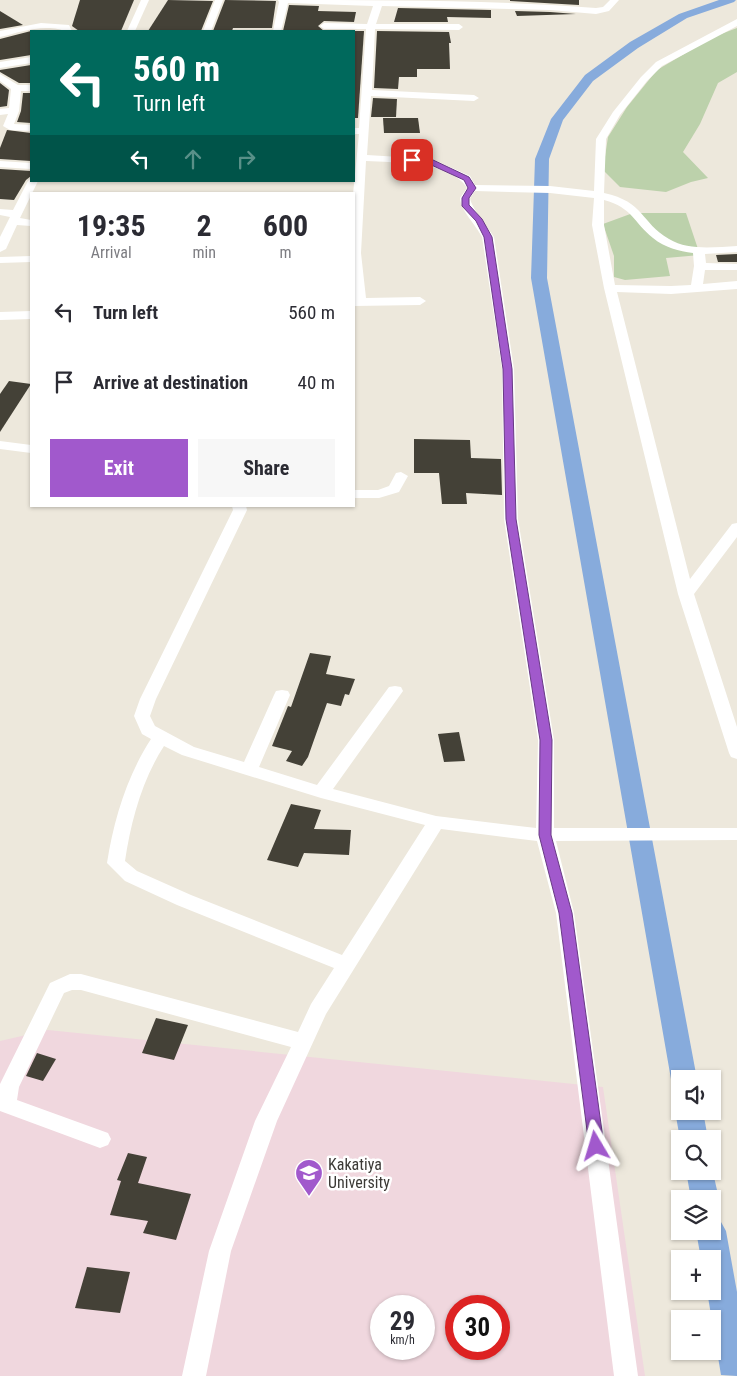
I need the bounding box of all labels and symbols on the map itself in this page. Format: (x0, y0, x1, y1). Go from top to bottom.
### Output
pin (391, 139, 433, 181)
position arrow (569, 1119, 621, 1171)
place label: Kakatiya University (328, 1155, 390, 1192)
school or university icon: Kakatiya University (294, 1158, 324, 1197)
speed limit sign: 30 (445, 1295, 510, 1360)

